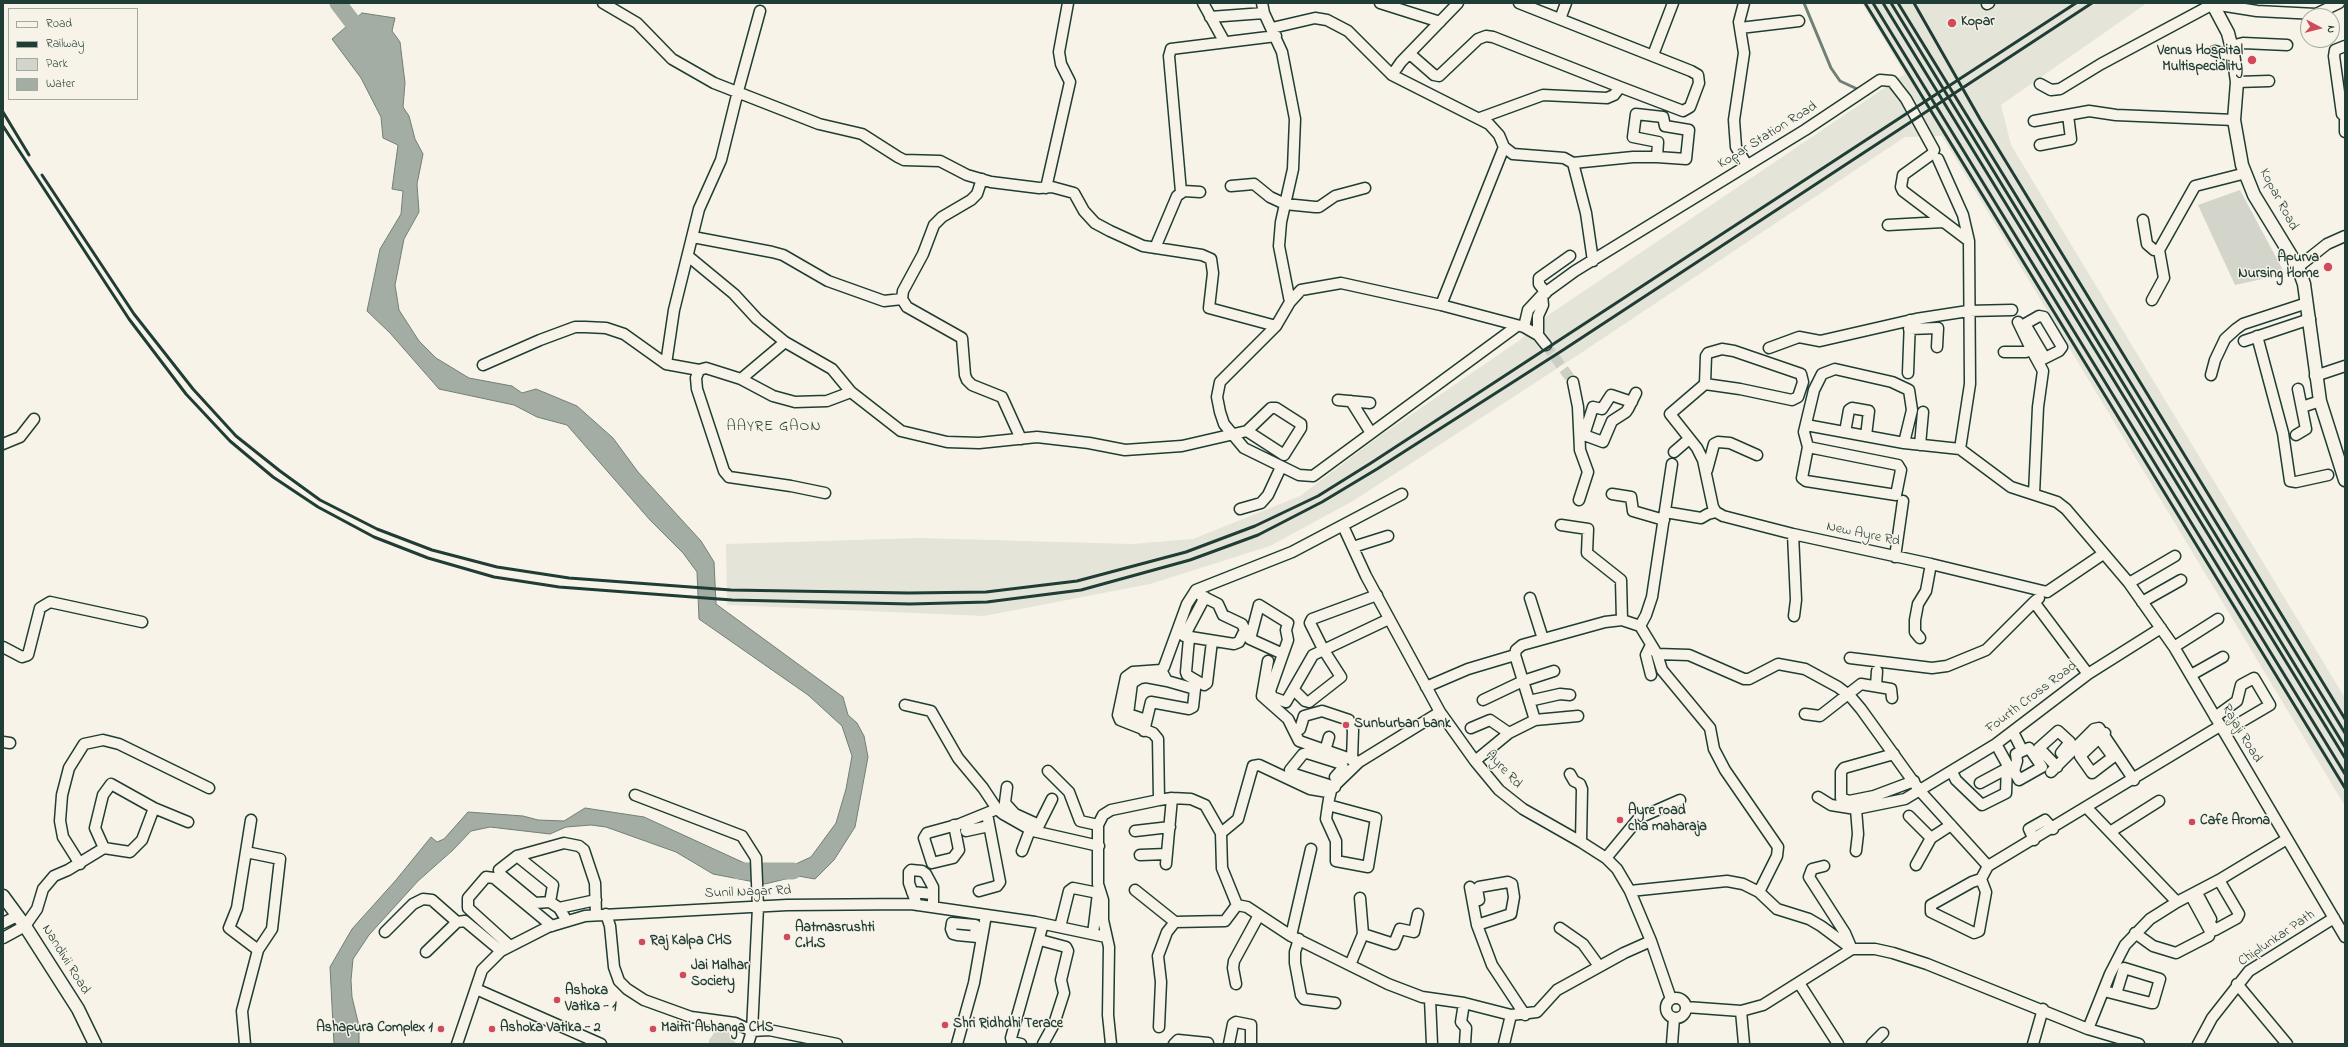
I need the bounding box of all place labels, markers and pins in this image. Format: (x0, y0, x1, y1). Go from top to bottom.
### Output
place label: Kopar (1961, 15, 1995, 31)
marker: Kopar (1946, 17, 1958, 29)
place label: Venus Hospital Multispeciality (2157, 44, 2243, 76)
marker: Venus Hospital Multispeciality (2246, 54, 2258, 66)
place label: Apurva Nursing Home (2238, 251, 2319, 284)
marker: Apurva Nursing Home (2322, 261, 2334, 273)
place label: Sunburban bank (1354, 717, 1451, 733)
marker: Sunburban bank (1341, 720, 1351, 730)
place label: Ayre road cha maharaja (1628, 804, 1707, 836)
place label: Cafe Aroma (2200, 814, 2270, 830)
marker: Ayre road cha maharaja (1615, 815, 1625, 825)
marker: Cafe Aroma (2187, 817, 2197, 827)
place label: Aatmasrushti C.H.S (795, 921, 875, 954)
marker: Aatmasrushti C.H.S (782, 932, 792, 942)
place label: Raj Kalpa CHS (650, 934, 732, 950)
marker: Raj Kalpa CHS (637, 937, 647, 947)
place label: Jai Malhar Society (691, 959, 748, 992)
marker: Jai Malhar Society (678, 970, 688, 980)
place label: Ashoka Vatika - 1 (565, 984, 617, 1016)
marker: Ashoka Vatika - 1 (552, 995, 562, 1005)
place label: Shri Ridhdhi Terace (953, 1017, 1063, 1033)
marker: Shri Ridhdhi Terace (940, 1020, 950, 1030)
place label: Ashapura Complex 1 (316, 1021, 433, 1037)
place label: Ashoka Vatika - 2 (500, 1021, 601, 1037)
place label: Maitri Abhanga CHS (661, 1021, 774, 1037)
marker: Ashapura Complex 1 (436, 1024, 446, 1034)
marker: Ashoka Vatika - 2 (487, 1024, 497, 1034)
marker: Maitri Abhanga CHS (648, 1024, 658, 1034)

